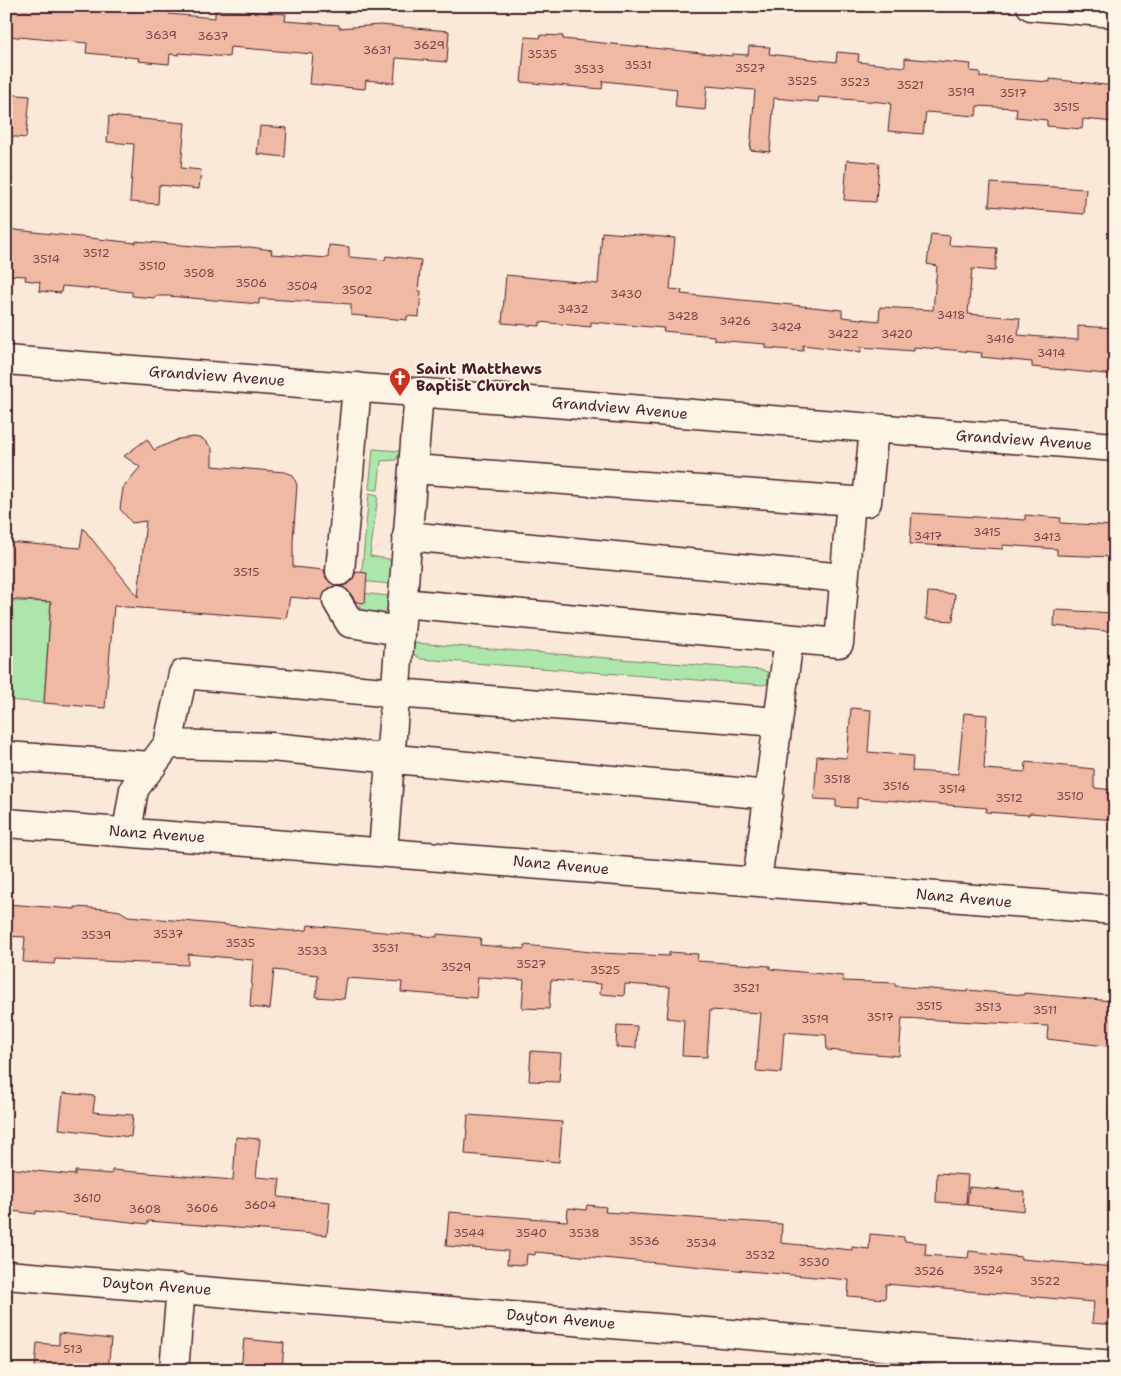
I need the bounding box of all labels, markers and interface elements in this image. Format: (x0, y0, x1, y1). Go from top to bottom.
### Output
house number: 3639 (145, 27, 177, 43)
house number: 3637 (197, 28, 229, 44)
house number: 3629 (413, 37, 445, 53)
house number: 3631 (363, 42, 391, 58)
house number: 3535 (527, 46, 557, 62)
house number: 3531 (624, 57, 652, 73)
house number: 3527 (735, 60, 765, 76)
house number: 3533 (574, 61, 604, 77)
house number: 3525 (787, 73, 817, 89)
house number: 3523 (840, 74, 870, 90)
house number: 3521 (896, 77, 924, 93)
house number: 3519 (947, 84, 975, 100)
house number: 3517 (999, 85, 1027, 101)
house number: 3515 (1052, 99, 1080, 115)
house number: 3512 (82, 245, 110, 261)
house number: 3514 (32, 251, 60, 267)
house number: 3510 (138, 258, 166, 274)
house number: 3508 (183, 265, 215, 281)
house number: 3506 (235, 275, 267, 291)
house number: 3504 (286, 278, 318, 294)
house number: 3502 (341, 282, 373, 298)
house number: 3430 (610, 286, 642, 302)
house number: 3432 (557, 301, 589, 317)
house number: 3418 (937, 307, 966, 323)
house number: 3428 (667, 308, 699, 324)
house number: 3426 (719, 313, 751, 329)
house number: 3424 (770, 319, 802, 335)
house number: 3422 (827, 326, 859, 342)
house number: 3420 (881, 326, 913, 342)
house number: 3416 (986, 331, 1014, 347)
house number: 3414 (1037, 345, 1065, 361)
place label: Saint Matthews Baptist Church (416, 359, 542, 396)
street label: Grandview Avenue (148, 361, 286, 391)
church icon: Saint Matthews Baptist Church (388, 366, 412, 397)
street label: Grandview Avenue (551, 392, 689, 424)
street label: Grandview Avenue (955, 425, 1093, 455)
house number: 3415 (973, 524, 1001, 540)
house number: 3417 (914, 528, 942, 544)
house number: 3413 (1033, 529, 1061, 545)
house number: 3515 (232, 564, 260, 580)
house number: 3518 (823, 771, 851, 787)
house number: 3516 (882, 778, 910, 794)
house number: 3514 (938, 781, 966, 797)
house number: 3510 (1056, 788, 1084, 804)
house number: 3512 (995, 790, 1023, 806)
street label: Nanz Avenue (108, 821, 206, 847)
street label: Nanz Avenue (512, 851, 610, 879)
street label: Nanz Avenue (915, 884, 1013, 912)
house number: 3537 (153, 926, 183, 942)
house number: 3539 (81, 927, 111, 943)
house number: 3535 (225, 935, 255, 951)
house number: 3531 (371, 940, 399, 956)
house number: 3533 (297, 943, 327, 959)
house number: 3527 (516, 956, 546, 972)
house number: 3529 (441, 959, 471, 975)
house number: 3525 (590, 962, 620, 978)
house number: 3521 (732, 980, 760, 996)
house number: 3515 (915, 998, 943, 1014)
house number: 3513 (974, 999, 1002, 1015)
house number: 3511 (1033, 1002, 1057, 1018)
house number: 3517 (866, 1009, 894, 1025)
house number: 3519 (801, 1011, 829, 1027)
house number: 3610 (73, 1190, 101, 1206)
house number: 3604 (244, 1197, 276, 1213)
house number: 3606 (186, 1200, 218, 1216)
house number: 3608 (129, 1201, 161, 1217)
house number: 3544 (453, 1225, 485, 1241)
house number: 3540 (515, 1225, 547, 1241)
house number: 3538 (568, 1225, 600, 1241)
house number: 3536 (628, 1233, 660, 1249)
house number: 3534 (685, 1235, 717, 1251)
house number: 3532 (745, 1247, 775, 1263)
house number: 3530 (798, 1254, 830, 1270)
house number: 3524 (973, 1262, 1003, 1278)
house number: 3526 (913, 1263, 945, 1279)
street label: Dayton Avenue (102, 1272, 212, 1300)
house number: 3522 (1030, 1273, 1060, 1289)
street label: Dayton Avenue (506, 1304, 616, 1334)
house number: 513 (63, 1341, 83, 1357)

